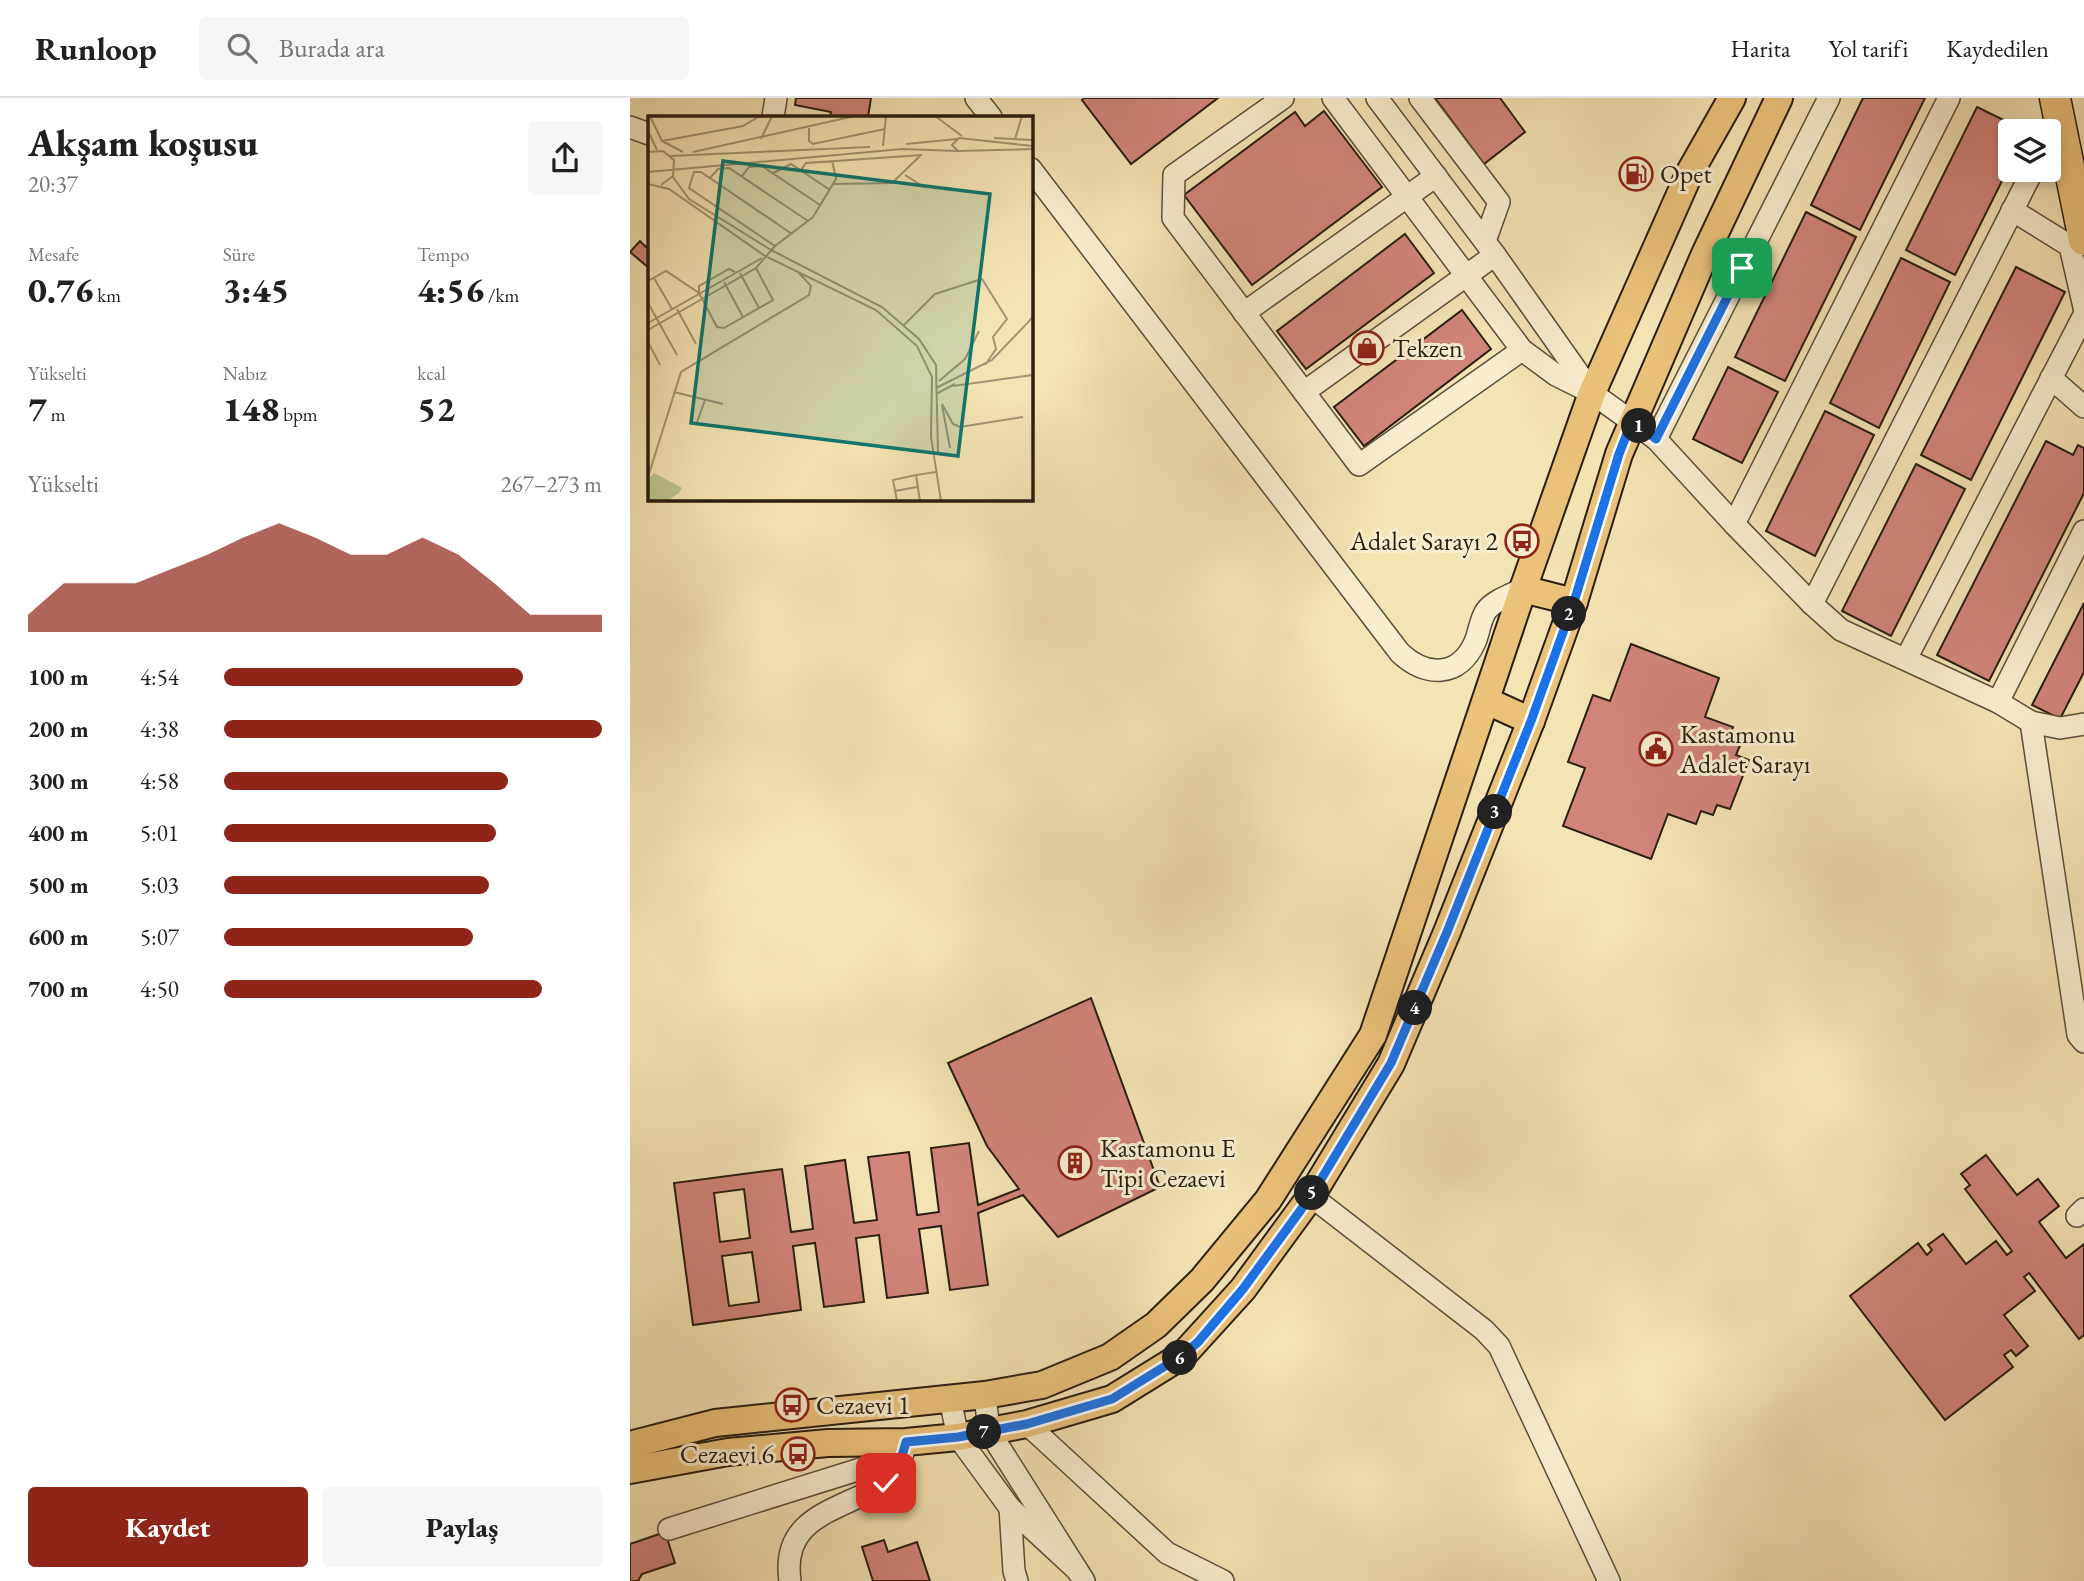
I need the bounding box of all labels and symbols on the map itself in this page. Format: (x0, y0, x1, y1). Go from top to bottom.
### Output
inset map (648, 116, 1032, 500)
fuel station icon: Opet (1617, 155, 1655, 193)
place label: Opet (1660, 157, 1712, 191)
pin (1712, 238, 1772, 298)
shop icon: Tekzen (1348, 329, 1386, 367)
place label: Tekzen (1392, 331, 1463, 365)
pin: 1 (1622, 408, 1656, 444)
bus stop icon: Adalet Sarayı 2 (1503, 522, 1541, 560)
place label: Adalet Sarayı 2 (1349, 524, 1499, 558)
pin: 2 (1552, 596, 1586, 632)
place label: Kastamonu Adalet Sarayı (1679, 717, 1810, 781)
public building icon: Kastamonu Adalet Sarayı (1637, 730, 1675, 768)
pin: 3 (1478, 794, 1512, 830)
pin: 4 (1398, 990, 1432, 1026)
place label: Kastamonu E Tipi Cezaevi (1100, 1131, 1236, 1195)
building icon: Kastamonu E Tipi Cezaevi (1056, 1144, 1094, 1182)
pin: 5 (1294, 1176, 1330, 1210)
pin: 6 (1162, 1340, 1198, 1376)
bus stop icon: Cezaevi 1 (773, 1386, 811, 1424)
place label: Cezaevi 1 (816, 1388, 910, 1422)
pin: 7 (966, 1414, 1002, 1450)
bus stop icon: Cezaevi 6 (779, 1435, 817, 1473)
place label: Cezaevi 6 (680, 1437, 774, 1471)
pin (856, 1453, 916, 1513)

